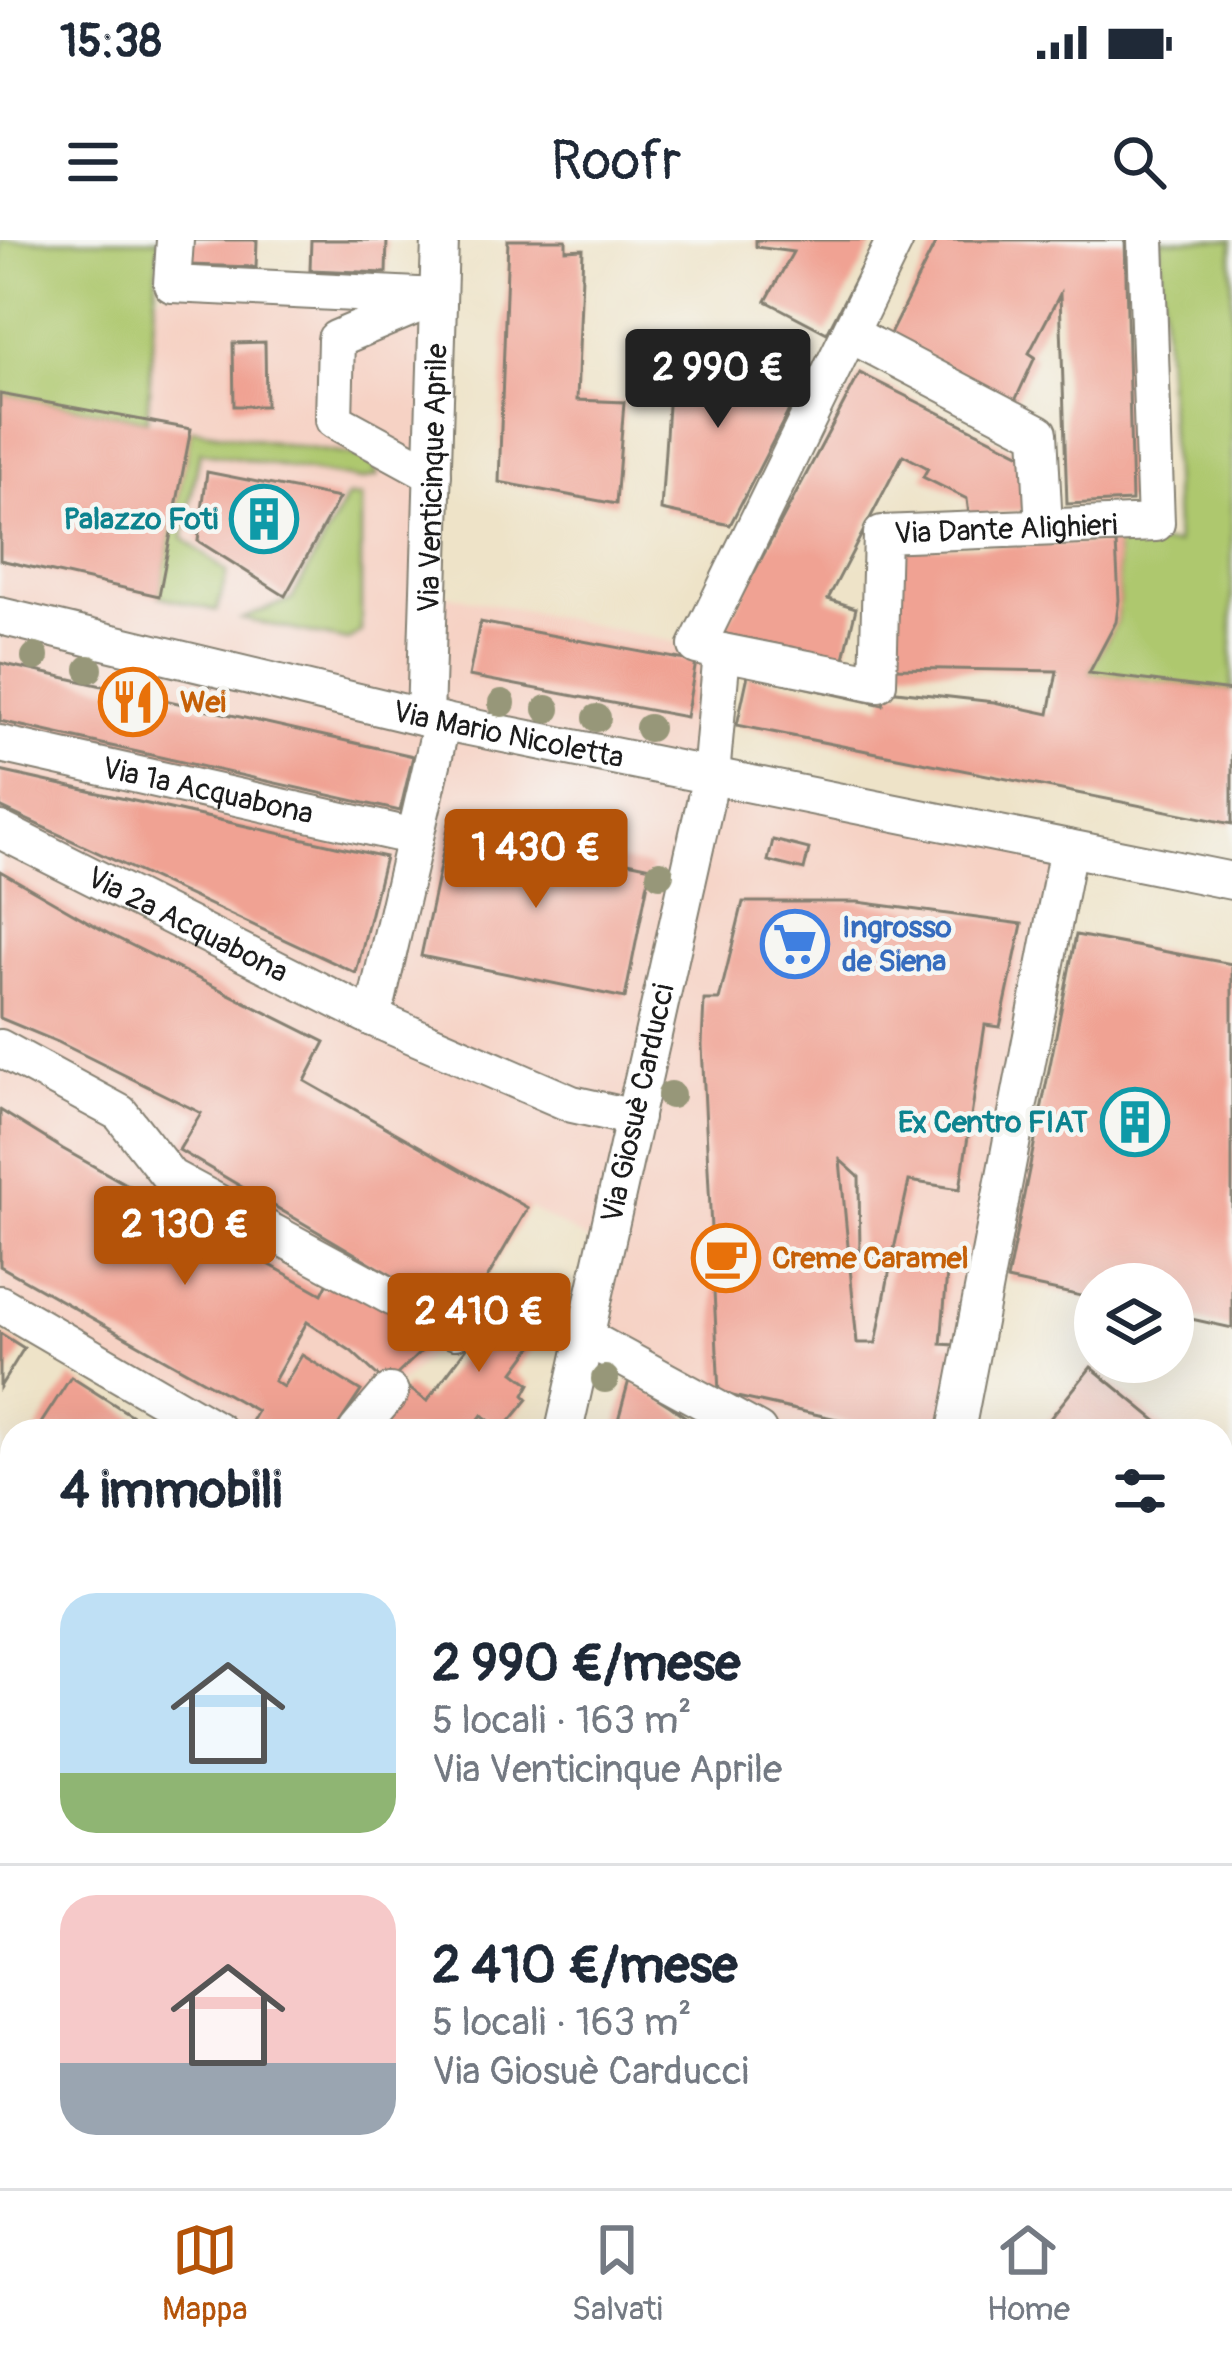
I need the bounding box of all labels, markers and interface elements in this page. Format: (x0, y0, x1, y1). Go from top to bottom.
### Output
text: 15:38 (60, 14, 162, 70)
text: Roofr (551, 128, 681, 196)
icon: menu (60, 129, 126, 195)
icon: search (1106, 129, 1172, 195)
pin: 2 990 € (607, 329, 829, 431)
street label: Via Venticinque Aprile (410, 343, 455, 613)
text: 2 990 € (652, 343, 784, 392)
building icon: Palazzo Foti (229, 484, 299, 554)
place label: Palazzo Foti (64, 501, 218, 538)
street label: Via Dante Alighieri (893, 506, 1118, 552)
restaurant icon: Wei (98, 667, 168, 737)
place label: Wei (180, 684, 226, 721)
street label: Via Mario Nicoletta (389, 692, 627, 776)
street label: Via 1a Acquabona (99, 749, 317, 832)
pin: 1 430 € (425, 809, 647, 911)
text: 1 430 € (472, 823, 600, 872)
street label: Via 2a Acquabona (81, 858, 294, 991)
supermarket icon: Ingrosso de Siena (760, 909, 830, 979)
place label: Ingrosso de Siena (842, 909, 952, 980)
street label: Via Giosuè Carducci (593, 980, 682, 1226)
building icon: Ex Centro FIAT (1100, 1087, 1170, 1157)
place label: Ex Centro FIAT (898, 1104, 1088, 1141)
pin: 2 130 € (74, 1186, 296, 1288)
text: 2 130 € (121, 1200, 249, 1249)
cafe icon: Creme Caramel (691, 1223, 761, 1293)
place label: Creme Caramel (772, 1240, 969, 1277)
map controls (1074, 1263, 1194, 1383)
button: layers (1074, 1263, 1194, 1383)
pin: 2 410 € (368, 1273, 590, 1375)
text: 2 410 € (415, 1287, 543, 1336)
icon: filters (1107, 1458, 1173, 1524)
text: 4 immobili (60, 1459, 282, 1523)
text: 2 990 €/mese (432, 1632, 740, 1696)
icon: home (156, 1641, 300, 1785)
text: 5 locali · 163 m² (432, 1696, 692, 1745)
text: Via Venticinque Aprile (432, 1745, 782, 1794)
text: 2 410 €/mese (432, 1934, 737, 1998)
icon: home (156, 1943, 300, 2087)
text: 5 locali · 163 m² (432, 1998, 692, 2047)
text: Via Giosuè Carducci (432, 2047, 749, 2096)
tab: Mappa (162, 2217, 248, 2330)
tab: Salvati (572, 2217, 663, 2330)
tab: Home (987, 2217, 1070, 2330)

